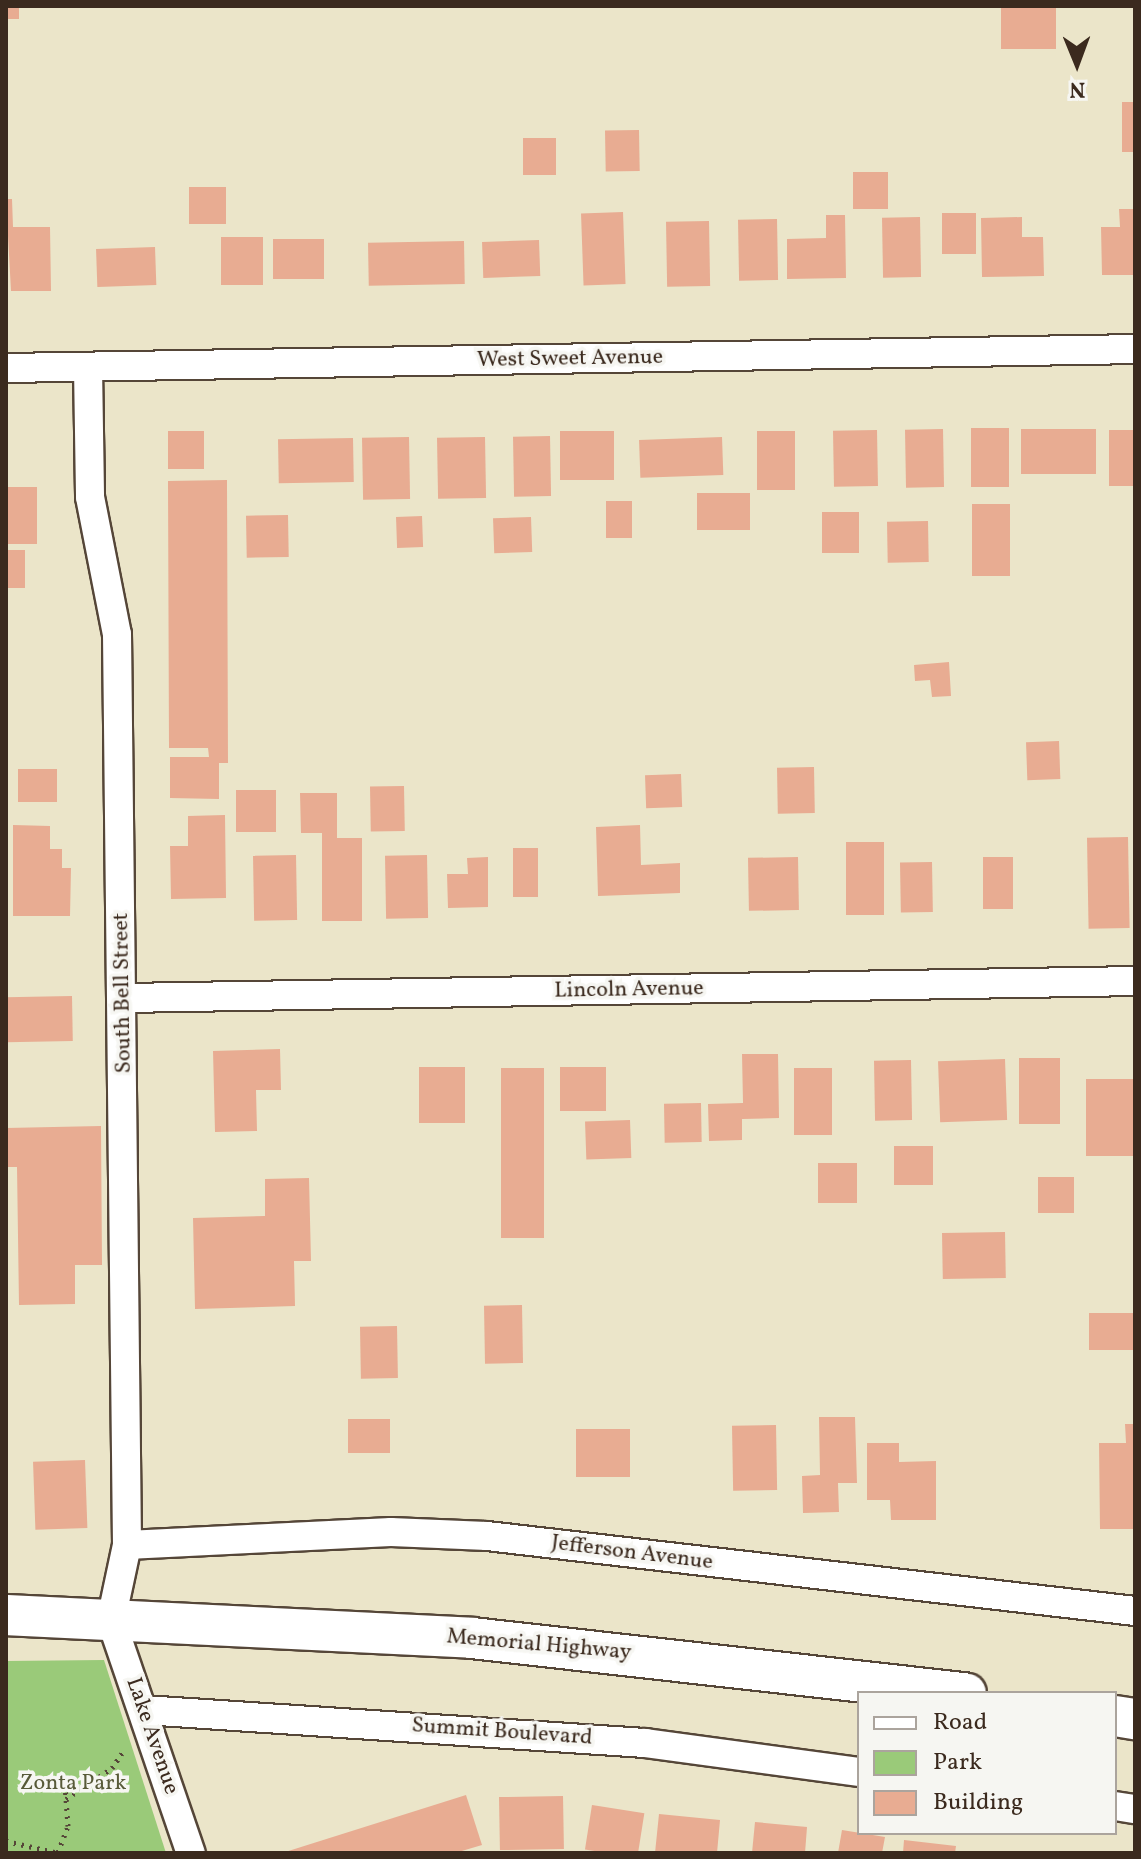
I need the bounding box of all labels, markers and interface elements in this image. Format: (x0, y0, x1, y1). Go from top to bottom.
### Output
north arrow (1037, 24, 1117, 104)
text: N (1069, 73, 1086, 104)
street label: West Sweet Avenue (477, 344, 663, 374)
street label: South Bell Street (108, 912, 138, 1074)
street label: Lincoln Avenue (554, 975, 704, 1005)
street label: Jefferson Avenue (550, 1530, 714, 1576)
street label: Memorial Highway (446, 1624, 632, 1666)
street label: Lake Avenue (120, 1674, 184, 1798)
legend (857, 1691, 1117, 1835)
text: Road (933, 1706, 987, 1740)
street label: Summit Boulevard (411, 1713, 593, 1751)
text: Park (933, 1746, 982, 1780)
park label: Zonta Park (20, 1771, 126, 1797)
text: Building (933, 1786, 1023, 1820)

